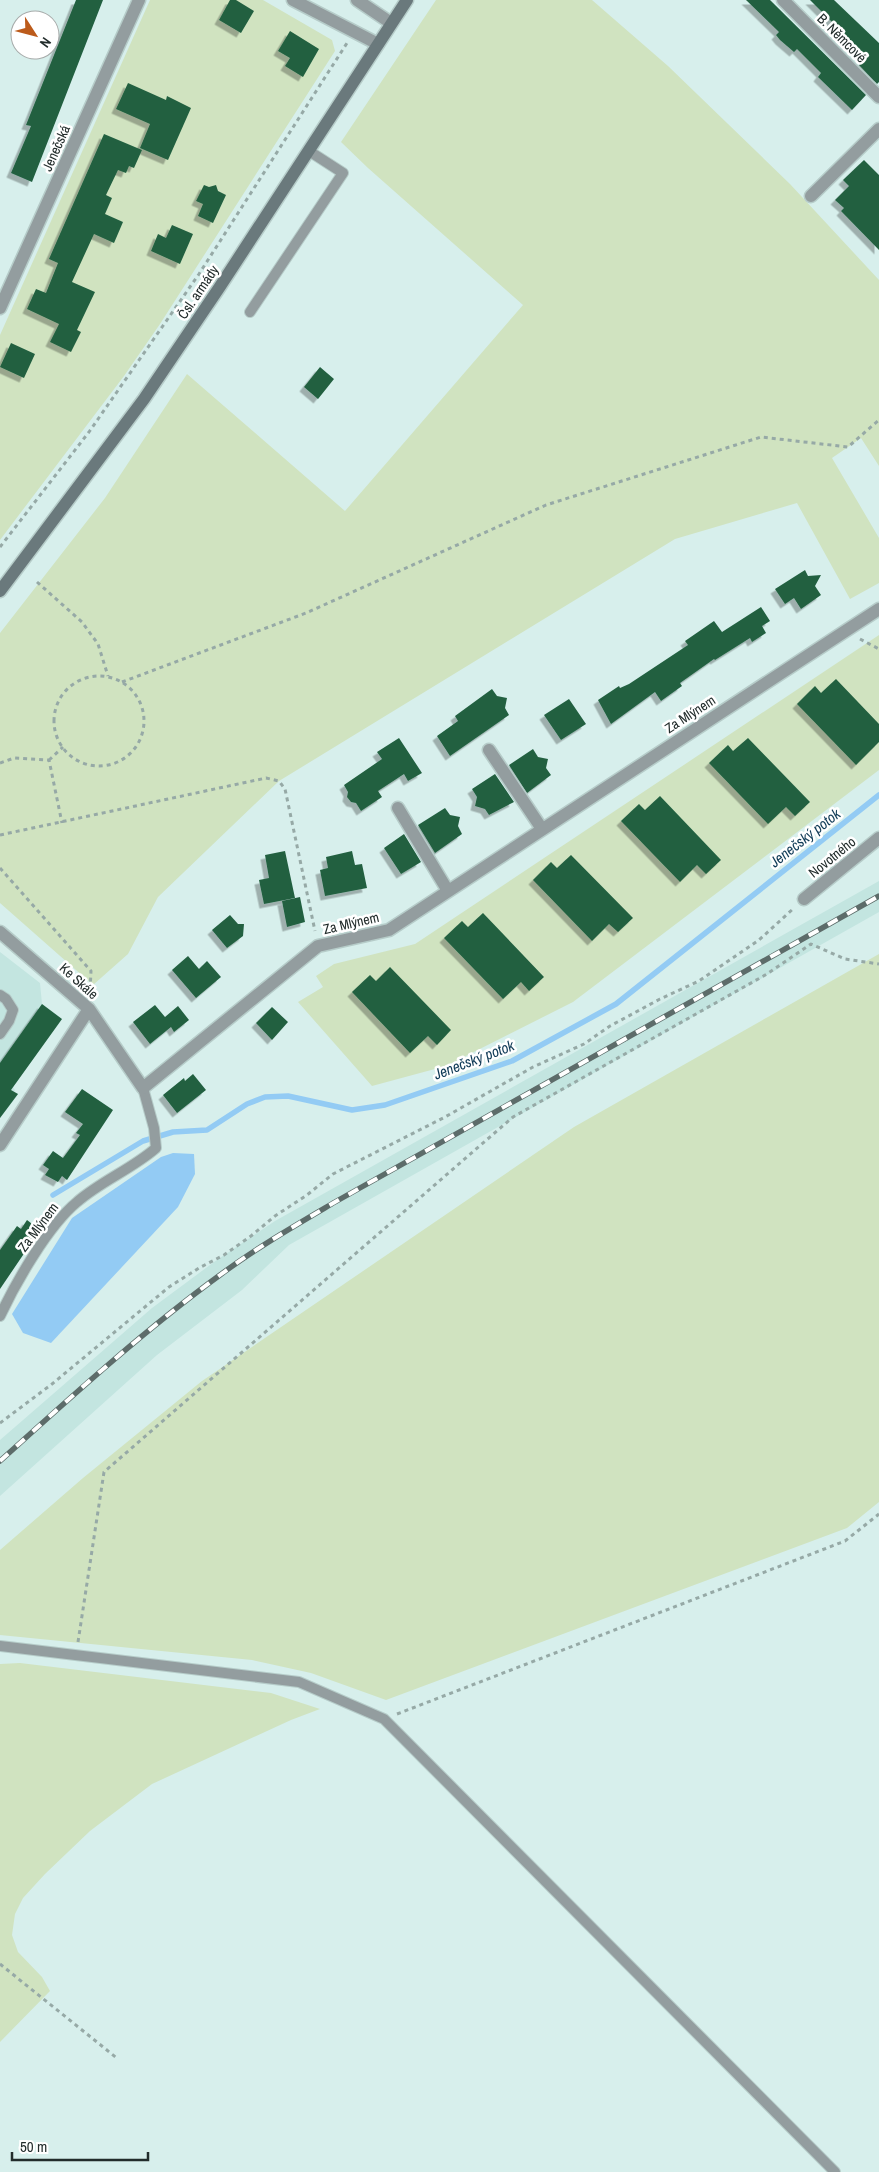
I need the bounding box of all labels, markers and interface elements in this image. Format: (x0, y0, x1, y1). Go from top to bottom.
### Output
north arrow (10, 10, 60, 60)
street label: B. Němcové (814, 10, 870, 66)
text: N (36, 34, 55, 51)
street label: Jenečská (38, 122, 74, 174)
street label: Čsl. armády (173, 261, 223, 322)
street label: Za Mlýnem (661, 691, 719, 737)
water label: Jenečský potok (764, 803, 845, 873)
street label: Novotného (805, 833, 859, 881)
street label: Za Mlýnem (321, 908, 381, 938)
street label: Ke Skále (56, 959, 102, 1003)
water label: Jenečský potok (430, 1034, 518, 1085)
street label: Za Mlýnem (14, 1199, 62, 1255)
scale bar (12, 2130, 149, 2162)
text: 50 m (20, 2136, 47, 2157)

